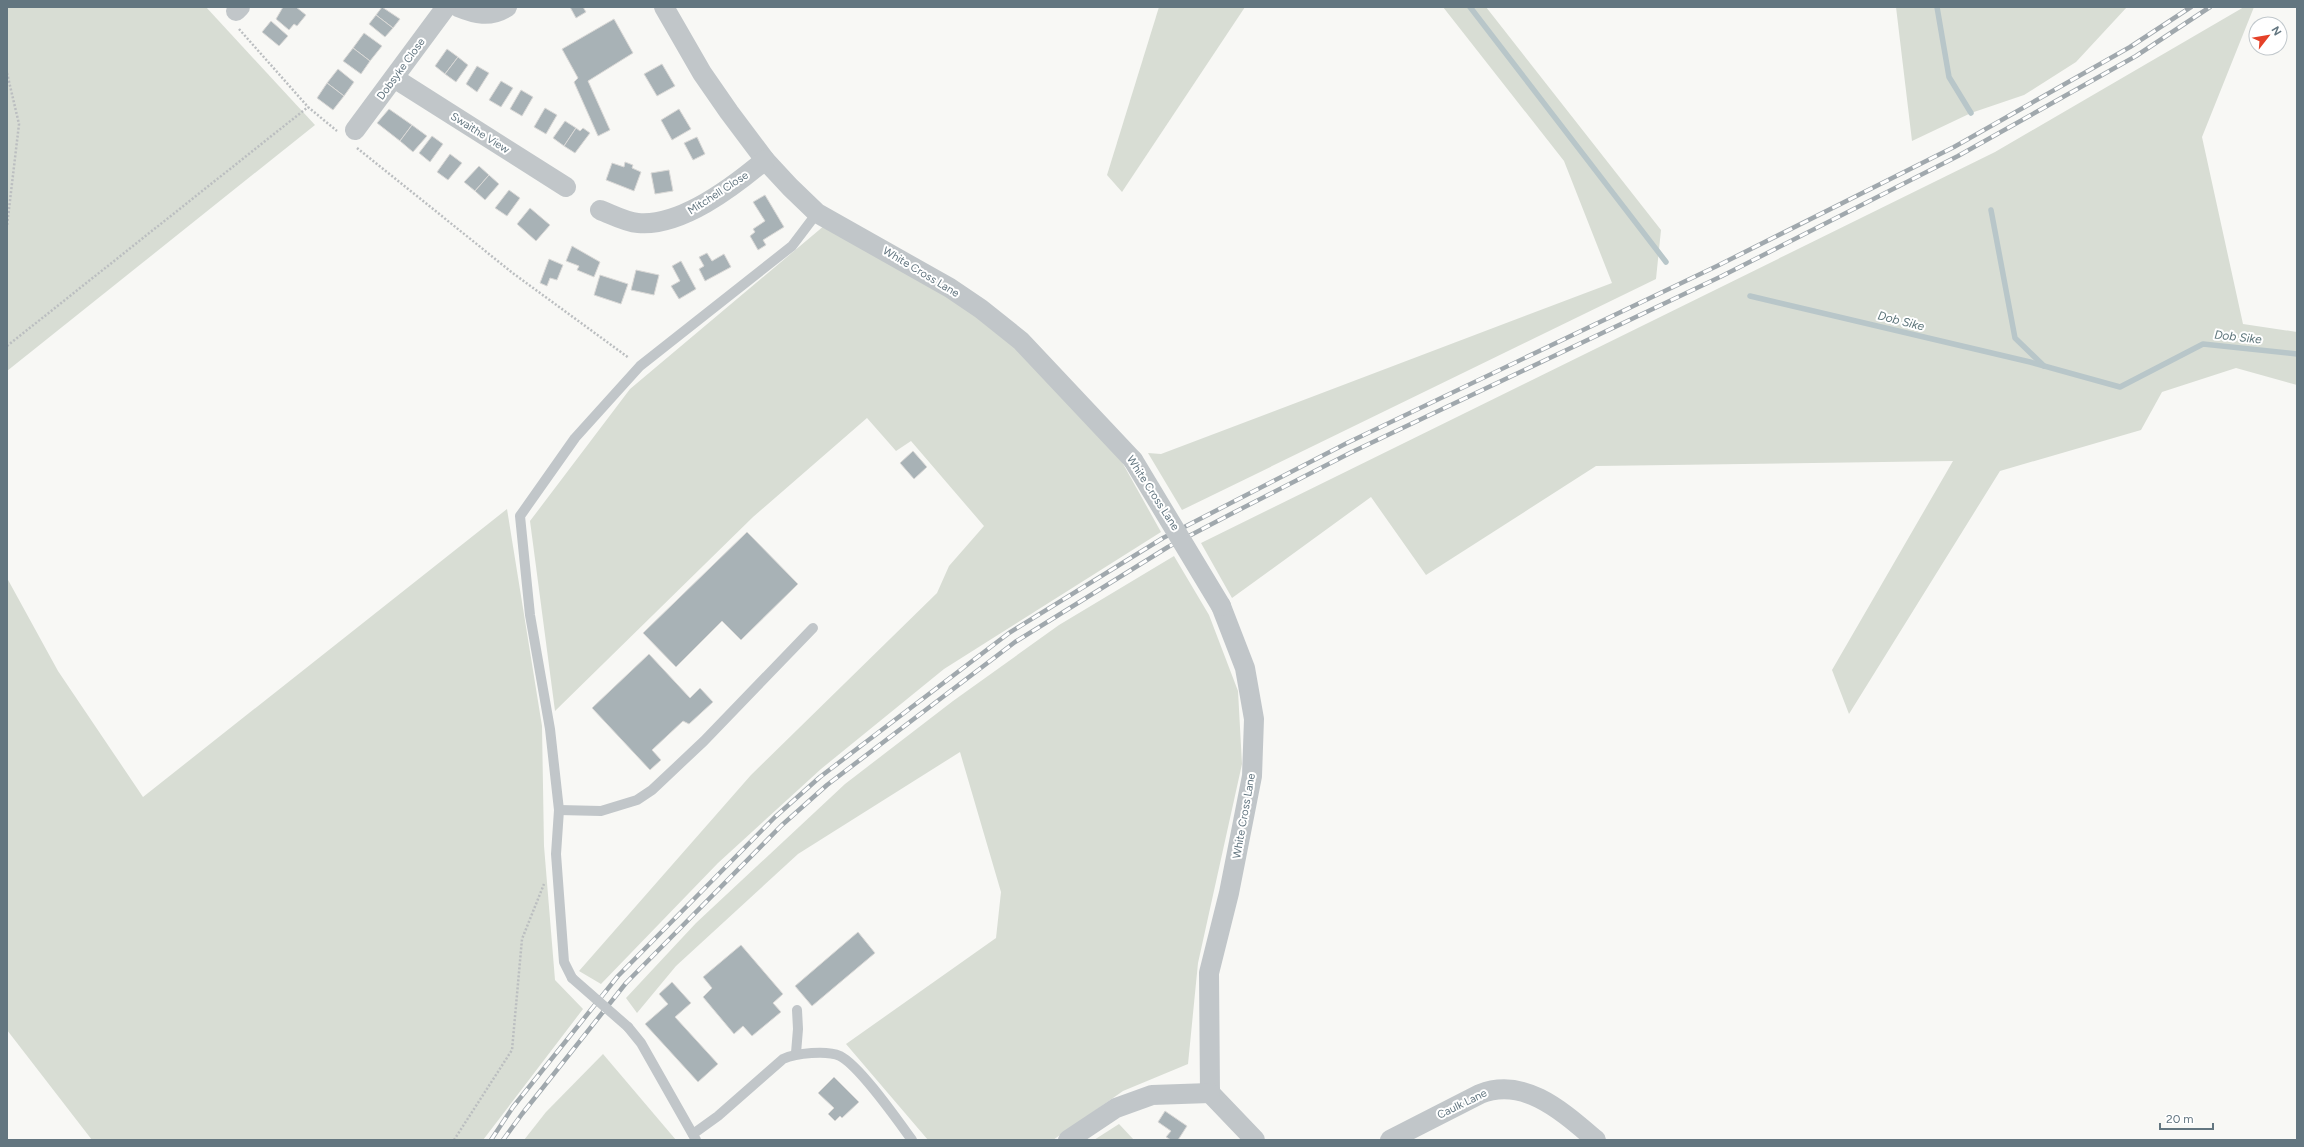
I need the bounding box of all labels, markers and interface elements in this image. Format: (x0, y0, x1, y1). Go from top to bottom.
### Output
north arrow (2248, 16, 2288, 56)
text: N (2268, 24, 2284, 38)
street label: Dobsyke Close (374, 36, 428, 102)
street label: Swaithe View (448, 110, 512, 156)
street label: Mitchell Close (685, 169, 751, 217)
street label: White Cross Lane (881, 244, 961, 300)
water label: Dob Sike (1876, 308, 1926, 334)
water label: Dob Sike (2214, 328, 2263, 346)
street label: White Cross Lane (1124, 453, 1182, 533)
street label: White Cross Lane (1230, 772, 1258, 860)
street label: Caulk Lane (1435, 1086, 1489, 1122)
scale bar (2160, 1105, 2213, 1131)
text: 20 m (2166, 1112, 2194, 1126)

